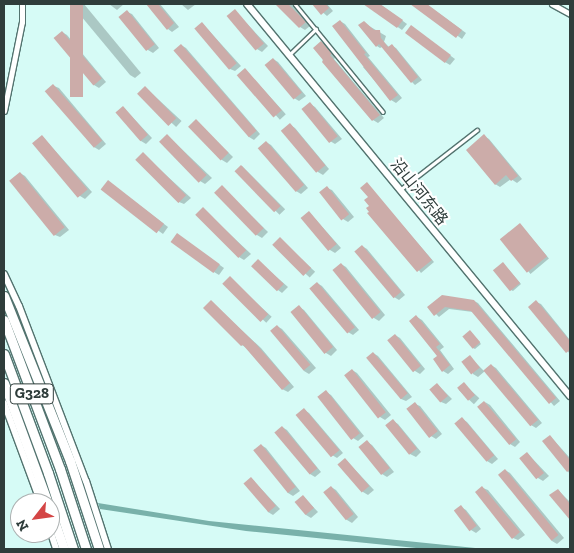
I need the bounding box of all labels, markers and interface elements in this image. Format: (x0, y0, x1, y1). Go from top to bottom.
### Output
street label: 沿山河东路 (386, 155, 452, 229)
road number: G328 (10, 382, 54, 406)
north arrow (10, 493, 60, 543)
text: N (12, 516, 32, 534)

